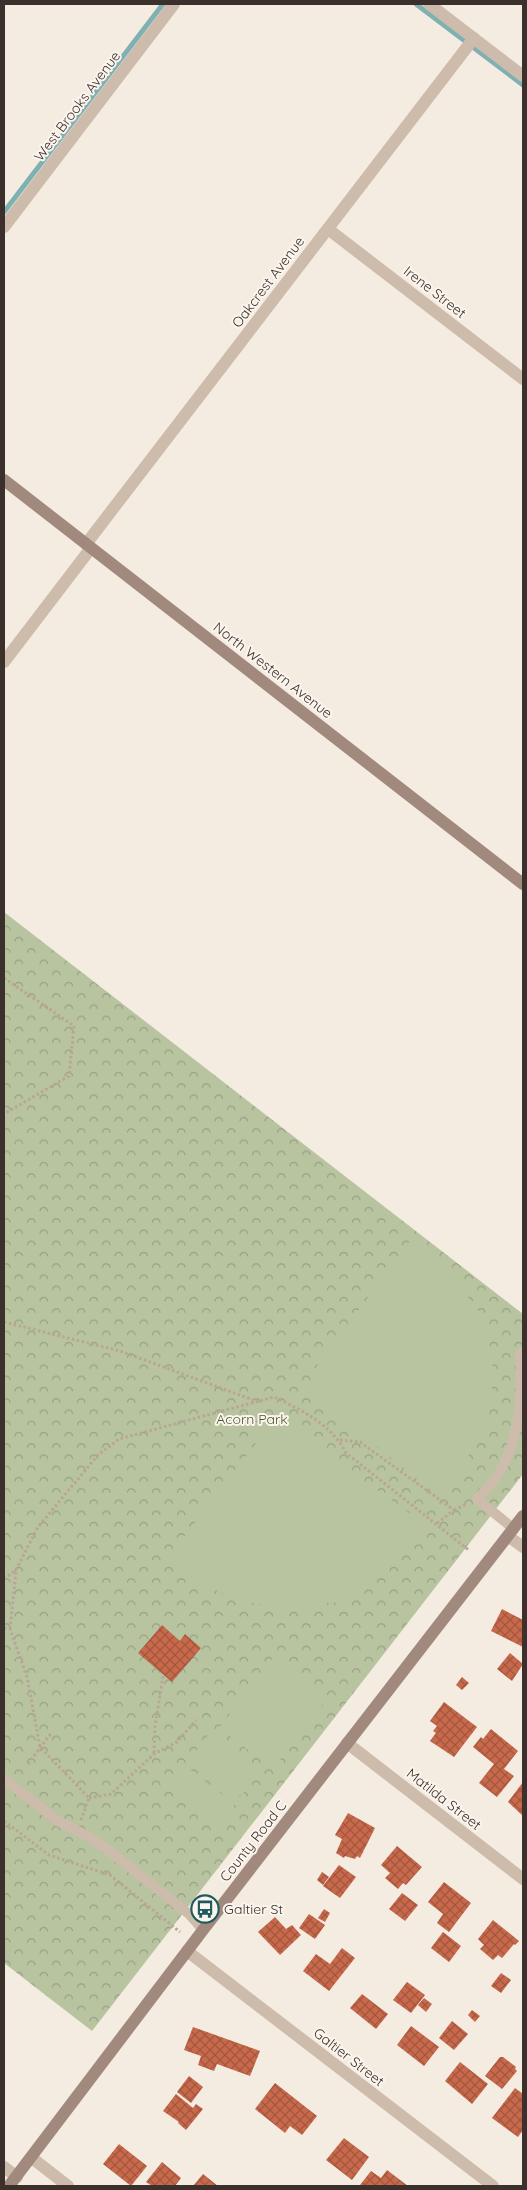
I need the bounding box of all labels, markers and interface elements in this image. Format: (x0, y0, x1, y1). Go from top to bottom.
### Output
street label: West Brooks Avenue (30, 47, 124, 165)
street label: Oakcrest Avenue (228, 233, 308, 331)
street label: Irene Street (400, 262, 470, 322)
street label: North Western Avenue (210, 618, 336, 722)
park label: Acorn Park (216, 1410, 288, 1428)
street label: Matilda Street (403, 1764, 485, 1834)
street label: County Road C (216, 1797, 290, 1885)
bus stop icon: Galtier St (190, 1894, 220, 1924)
place label: Galtier St (224, 1900, 283, 1918)
street label: Galtier Street (310, 2024, 388, 2090)

